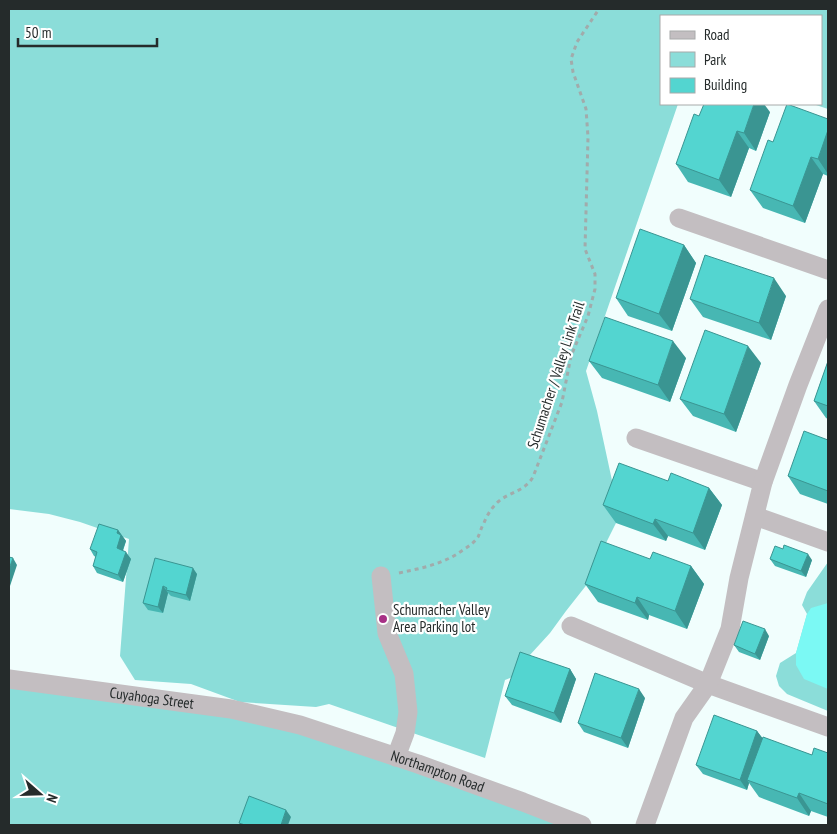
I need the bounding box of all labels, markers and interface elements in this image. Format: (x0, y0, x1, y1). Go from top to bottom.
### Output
scale bar (18, 15, 156, 47)
legend (660, 15, 822, 105)
text: 50 m (25, 23, 51, 42)
text: Road (704, 25, 730, 44)
text: Park (704, 50, 726, 69)
text: Building (704, 75, 747, 94)
street label: Schumacher / Valley Link Trail (523, 298, 588, 451)
place label: Schumacher Valley Area Parking lot (393, 600, 490, 636)
marker: Schumacher Valley Area Parking lot (377, 613, 389, 625)
street label: Cuyahoga Street (109, 683, 195, 713)
street label: Northampton Road (388, 746, 487, 796)
north arrow (15, 769, 65, 819)
text: N (42, 792, 62, 805)

